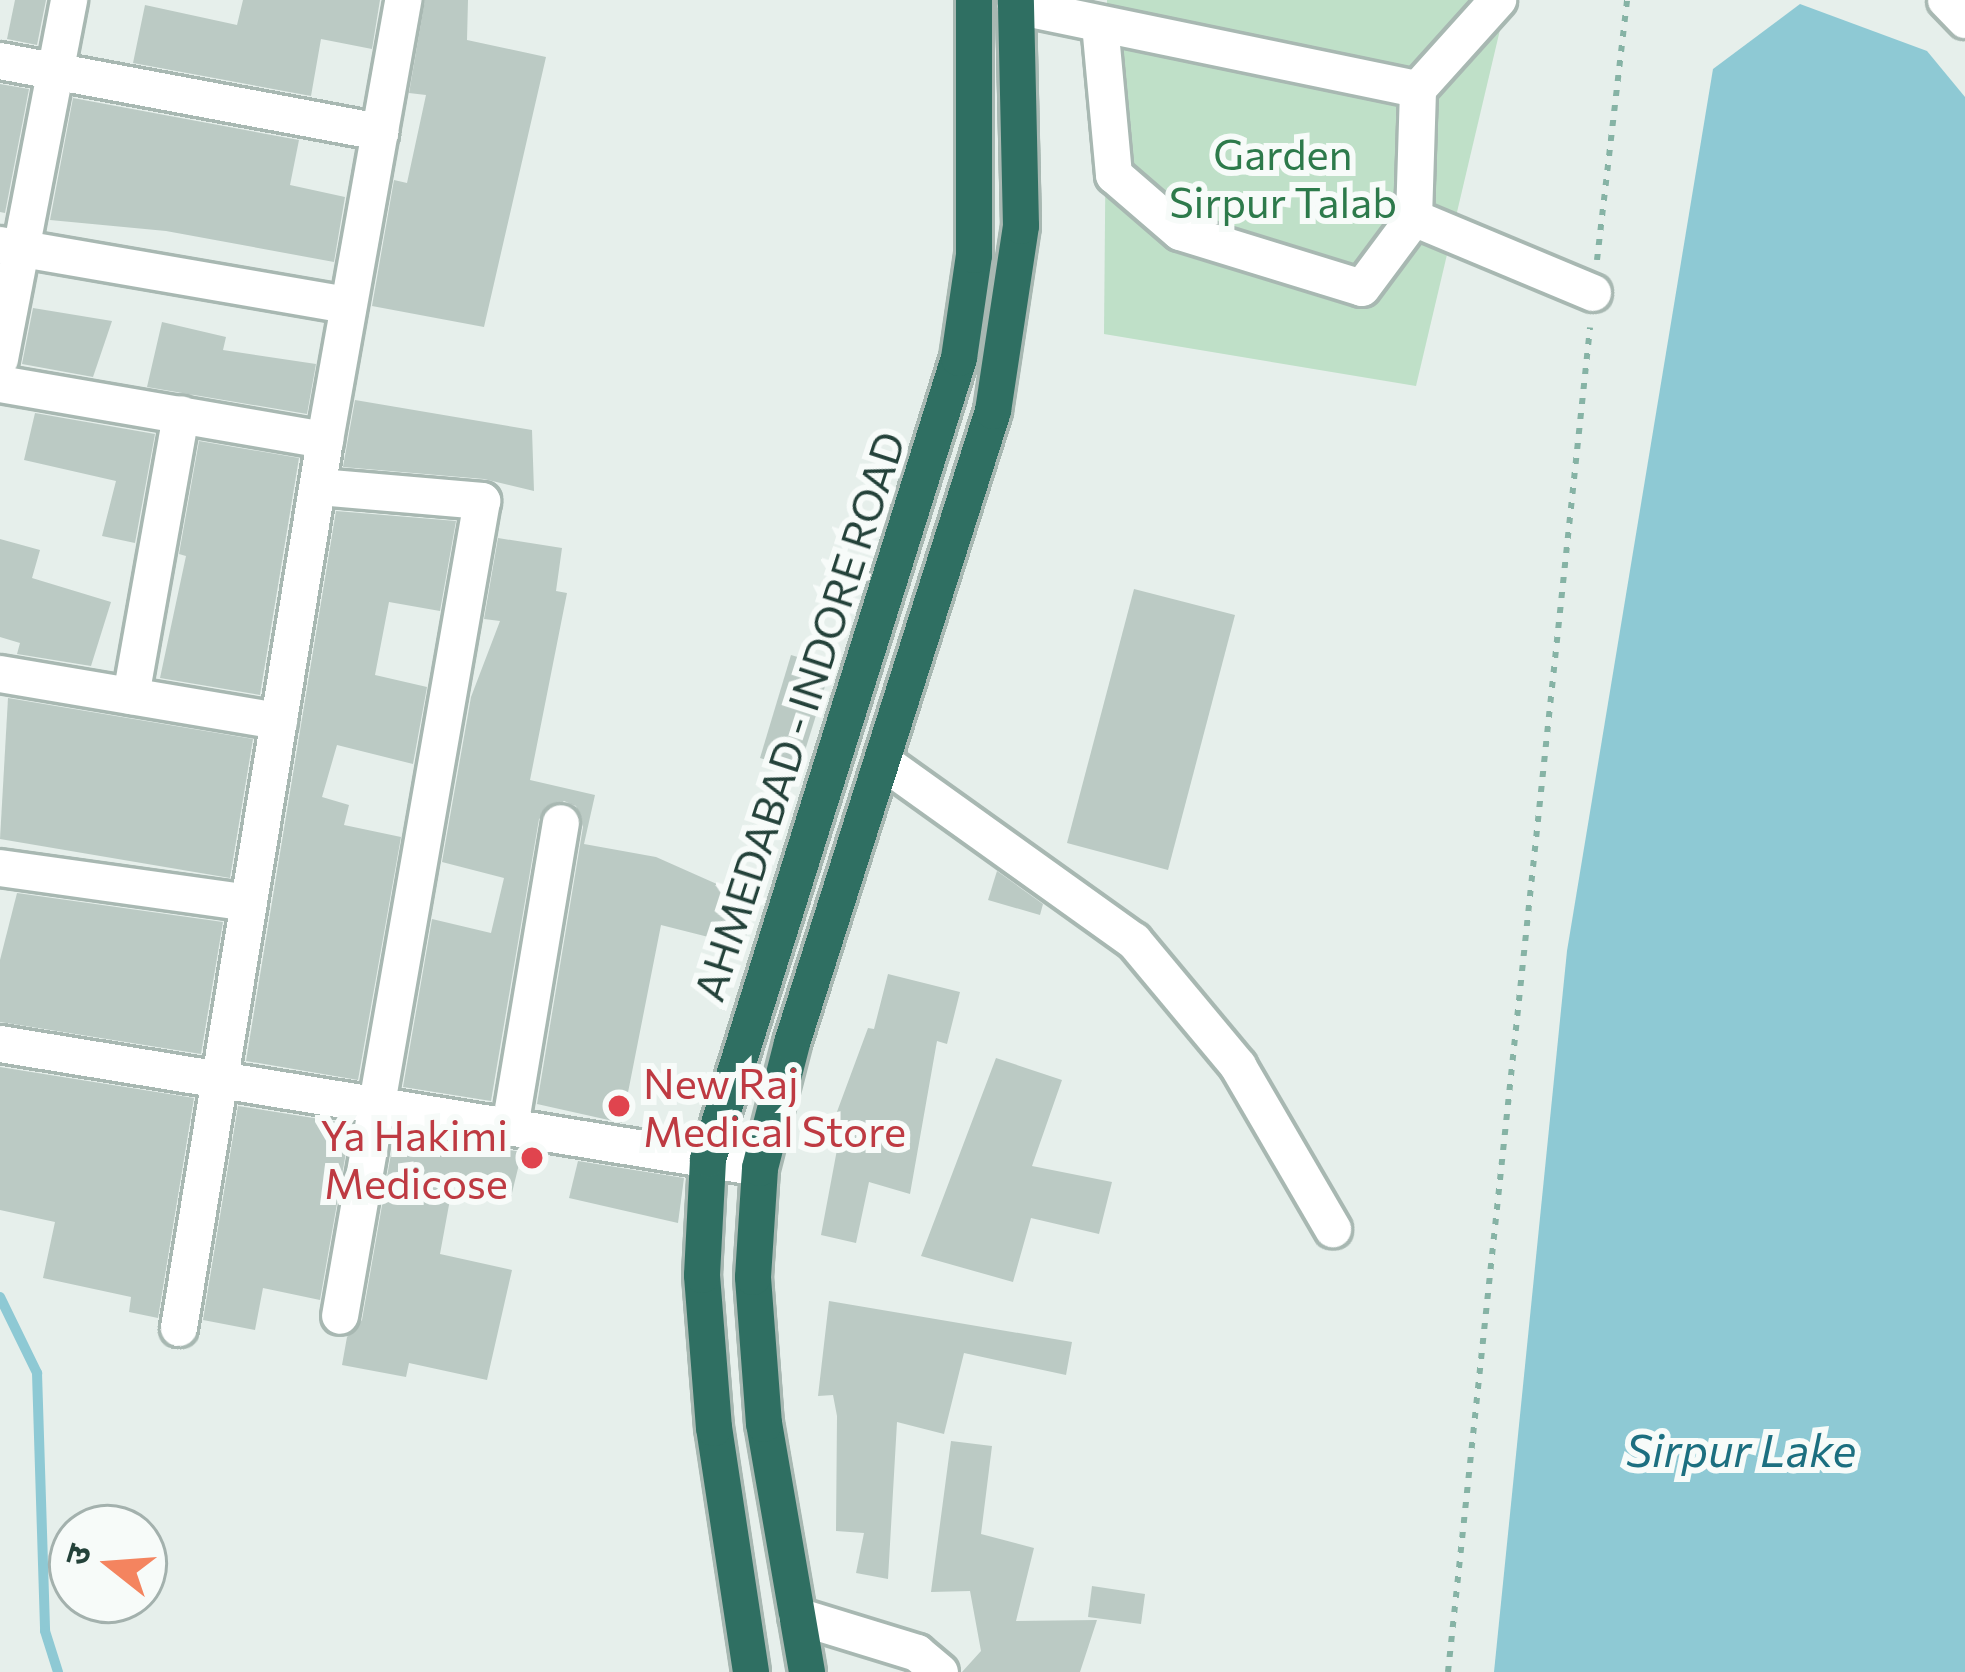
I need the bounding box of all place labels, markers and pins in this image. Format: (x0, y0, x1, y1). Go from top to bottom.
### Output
place label: New Raj Medical Store (643, 1057, 906, 1156)
marker: New Raj Medical Store (606, 1093, 632, 1119)
place label: Ya Hakimi Medicose (320, 1109, 508, 1208)
marker: Ya Hakimi Medicose (519, 1145, 545, 1171)

